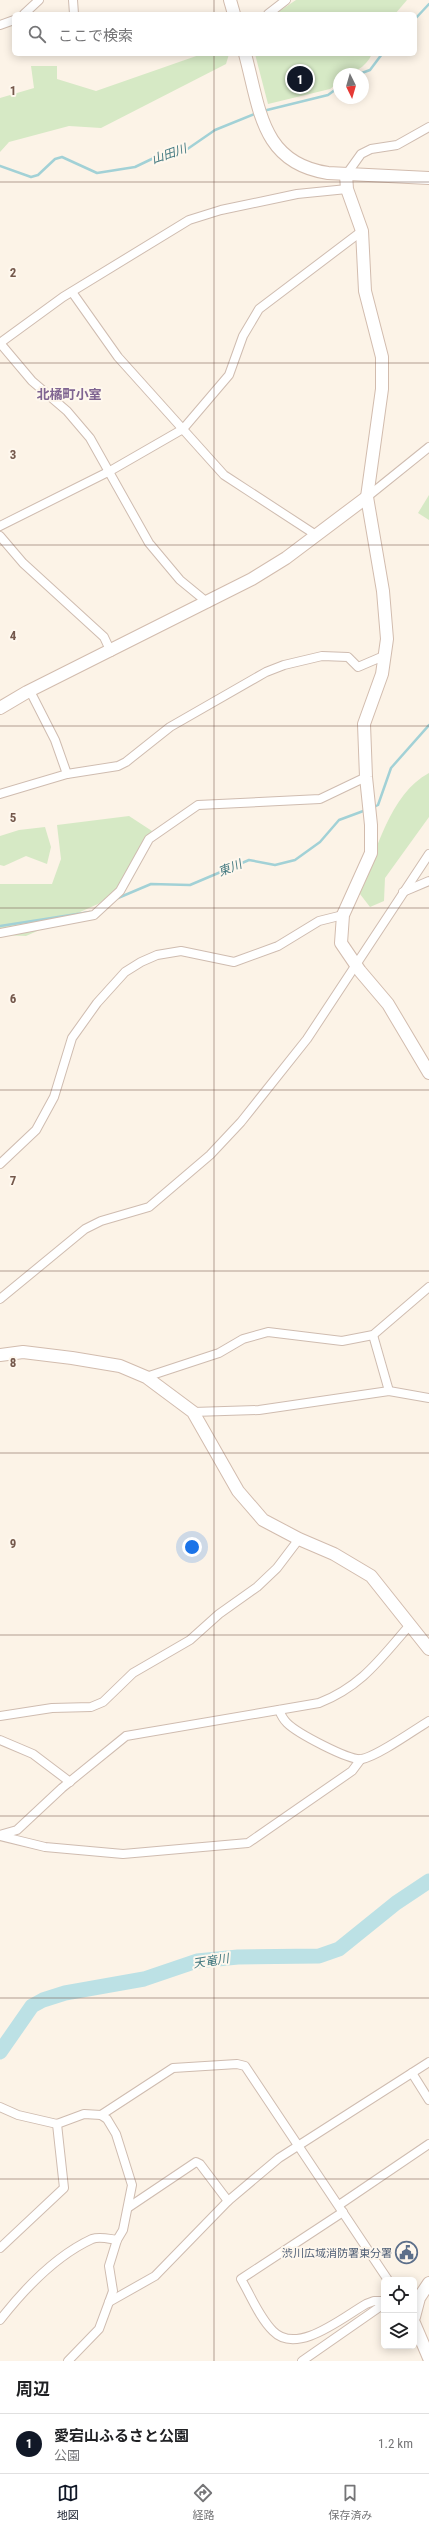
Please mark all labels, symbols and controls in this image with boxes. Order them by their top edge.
search box [12,12,417,56]
icon: search [26,23,48,45]
text: ここで検索 [58,27,133,45]
pin: 1 [287,64,313,94]
north arrow [333,68,369,104]
text: 1 [10,83,16,98]
water label: 山田川 [150,141,190,166]
text: 2 [10,265,17,280]
district label: 北橘町小室 [36,387,102,402]
text: 3 [10,447,16,462]
text: 4 [10,628,17,643]
text: 5 [10,810,17,825]
water label: 東川 [216,856,246,879]
text: 6 [10,991,17,1006]
text: 7 [10,1173,17,1188]
text: 8 [10,1355,16,1370]
text: 9 [10,1536,16,1551]
your location [182,1537,202,1557]
water label: 天竜川 [192,1951,232,1971]
public building icon: 渋川広域消防署東分署 [394,2240,420,2266]
place label: 渋川広域消防署東分署 [282,2247,392,2260]
map controls [381,2277,417,2349]
button: locate [381,2277,417,2313]
button: layers [381,2313,417,2349]
text: 周辺 [16,2379,50,2399]
text: 愛宕山ふるさと公園 [54,2427,189,2445]
text: 1 [26,2436,32,2451]
text: 1.2 km [378,2436,413,2451]
text: 公園 [54,2448,80,2463]
tab: 地図 [57,2482,79,2522]
tab: 経路 [192,2482,214,2522]
tab: 保存済み [328,2482,372,2522]

